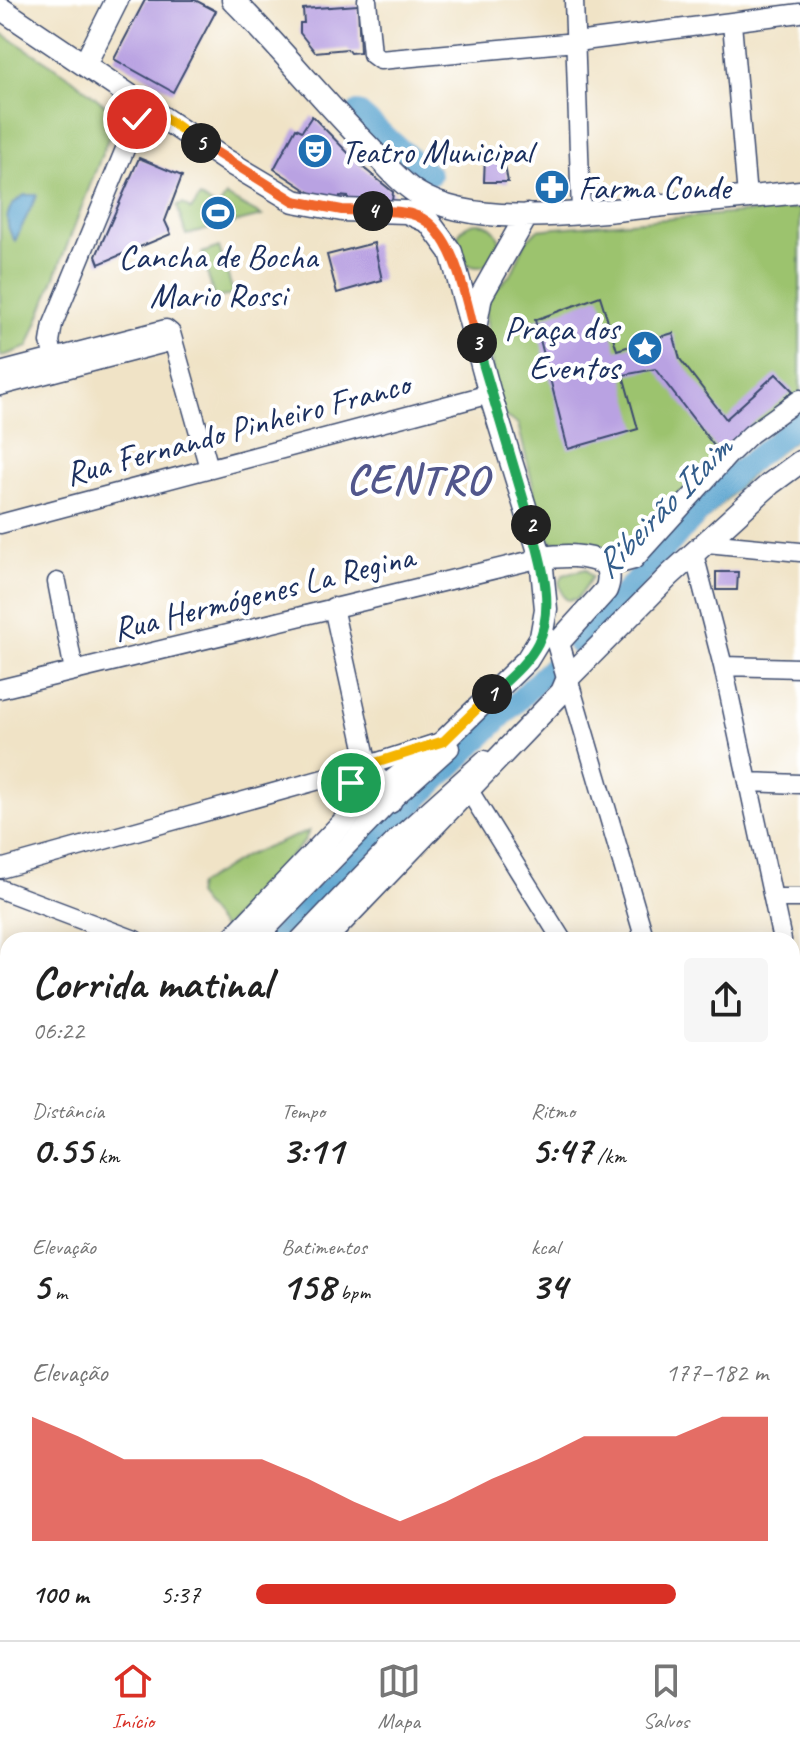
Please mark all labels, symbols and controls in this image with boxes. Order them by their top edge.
pin [103,85,171,153]
icon: check [115,97,159,141]
pin: 5 [181,123,221,163]
text: 5 [196,129,206,157]
place label: Teatro Municipal [341,130,538,173]
theatre icon: Teatro Municipal [296,132,334,170]
place label: Farma Conde [578,166,733,209]
pharmacy icon: Farma Conde [533,168,571,206]
pin: 4 [353,191,393,231]
sports icon: Cancha de Bocha Mario Rossi [199,194,237,232]
text: 4 [368,197,378,225]
place label: Cancha de Bocha Mario Rossi [119,235,320,317]
place label: Praça dos Eventos [504,307,622,389]
pin: 3 [457,323,497,363]
text: 3 [472,329,482,357]
place icon: Praça dos Eventos [626,329,664,367]
street label: Rua Fernando Pinheiro Franco [60,361,418,495]
water label: Ribeirão Itaim [584,423,745,587]
district label: CENTRO [347,453,493,506]
pin: 2 [511,505,551,545]
text: 2 [526,511,536,539]
street label: Rua Hermógenes La Regina [108,534,421,651]
pin: 1 [472,674,512,714]
text: 1 [487,680,497,708]
pin [317,749,385,817]
icon: arrive [329,761,373,805]
text: Corrida matinal [32,956,270,1011]
button: share [684,958,768,1042]
text: 06:22 [32,1014,84,1047]
text: Distância [32,1097,104,1125]
text: Tempo [281,1097,325,1125]
text: Ritmo [531,1097,575,1125]
text: 0.55 [32,1125,93,1175]
text: 3:11 [281,1125,343,1175]
text: 5:47 [531,1125,592,1175]
text: km [93,1142,119,1170]
text: /km [592,1142,626,1170]
text: Elevação [32,1233,96,1261]
text: Batimentos [281,1233,367,1261]
text: kcal [531,1233,560,1261]
text: 5 [32,1261,49,1311]
text: 158 [281,1261,335,1311]
text: 34 [531,1261,567,1311]
text: m [49,1278,67,1306]
text: bpm [335,1278,370,1306]
text: Elevação [32,1356,107,1389]
text: 177–182 m [665,1356,768,1389]
text: 100 m [32,1578,88,1611]
text: 5:37 [160,1578,200,1611]
tab: Início [111,1659,155,1735]
tab: Mapa [377,1659,421,1735]
tab: Salvos [643,1659,689,1735]

